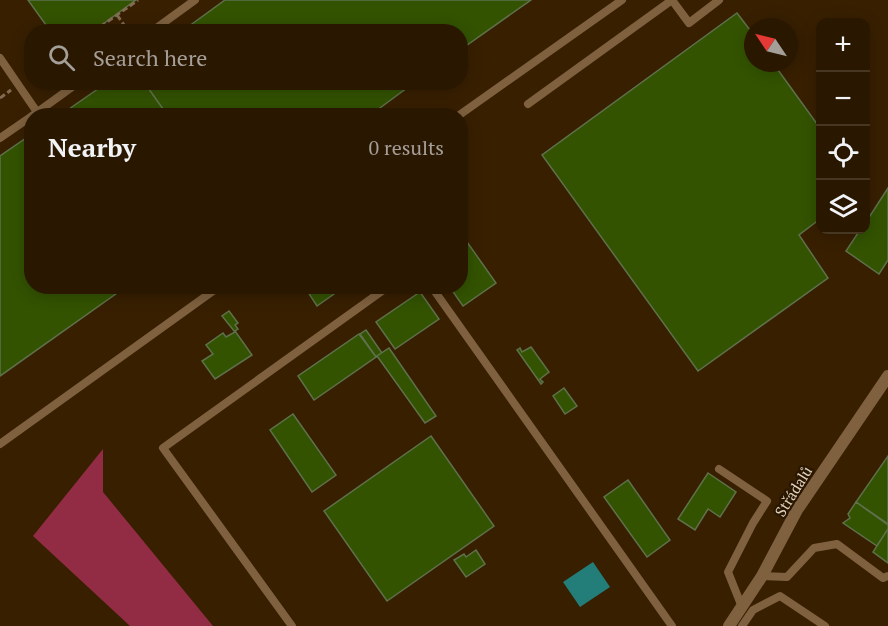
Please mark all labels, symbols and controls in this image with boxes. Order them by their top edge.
north arrow [744,18,798,72]
map controls [816,18,870,234]
button: + [816,18,870,72]
search box [24,24,468,90]
icon: search [45,41,78,74]
text: Search here [93,43,207,72]
button: − [816,72,870,126]
button: locate [816,126,870,180]
text: Nearby [48,130,136,164]
text: 0 results [369,134,444,161]
button: layers [816,180,870,234]
street label: Střádalů [770,462,817,520]

